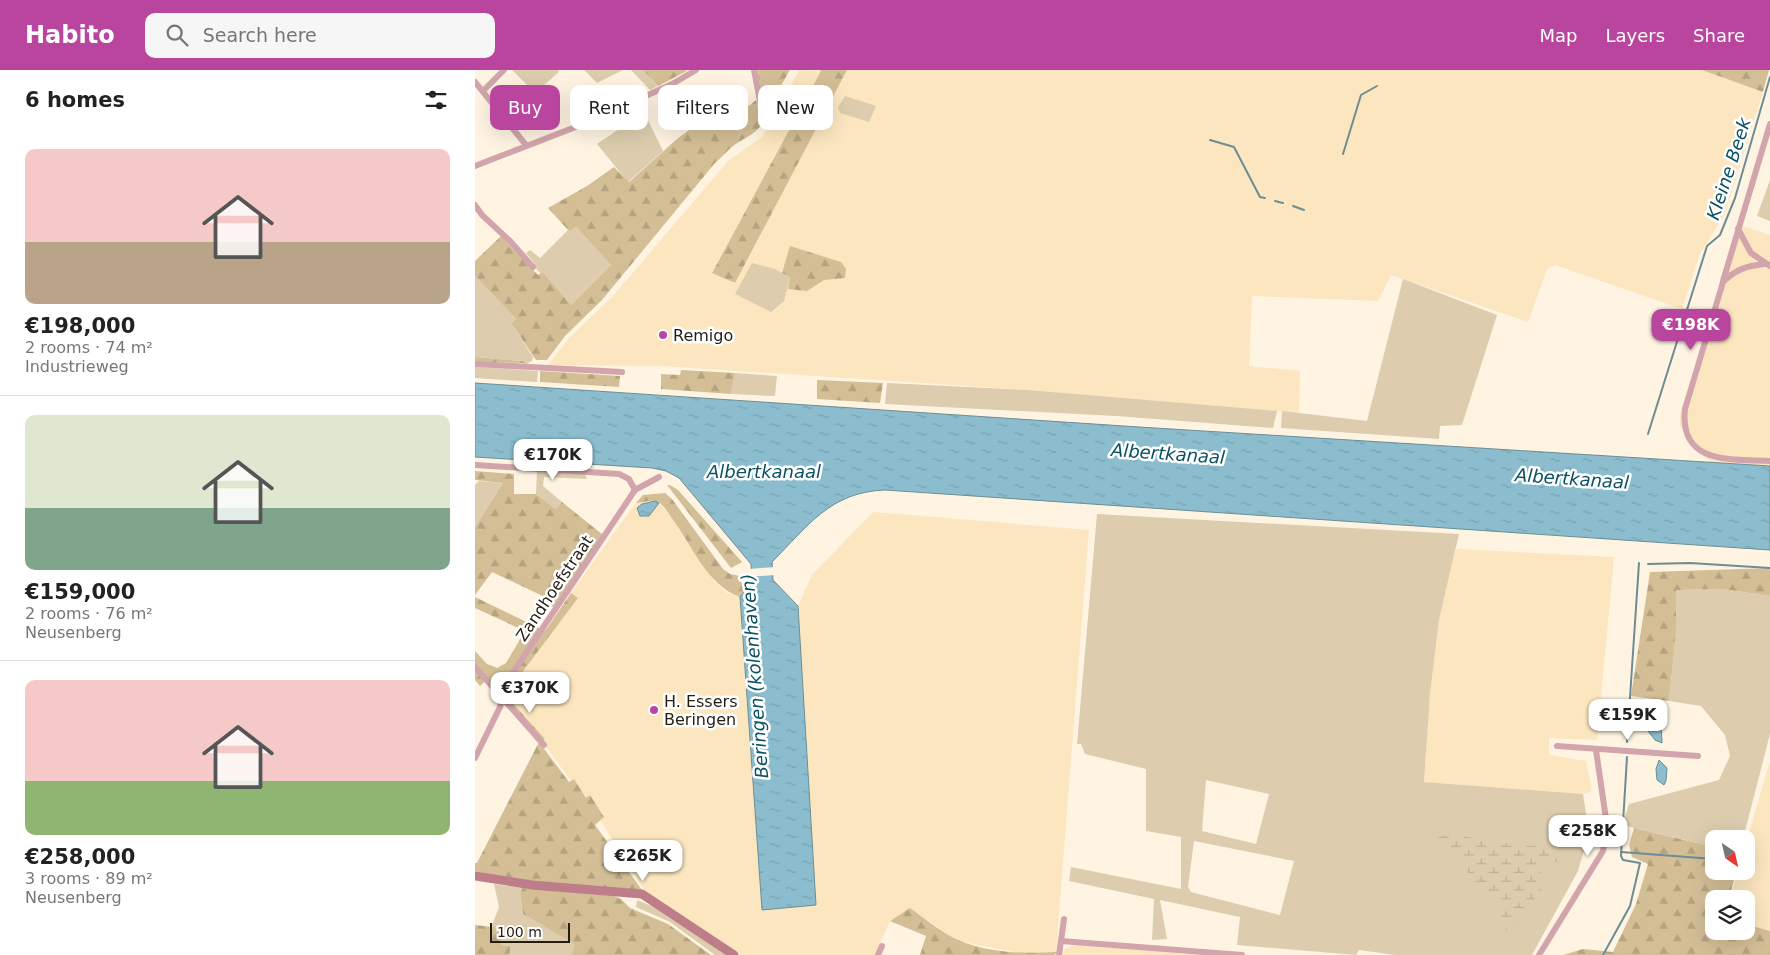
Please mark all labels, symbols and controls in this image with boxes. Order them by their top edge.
search box [145,13,495,58]
text: Habito [25,21,115,49]
icon: search [163,21,191,49]
text: Search here [203,24,317,46]
text: Map [1539,25,1577,46]
text: Layers [1605,25,1665,46]
text: Share [1693,25,1745,46]
chip: Buy [490,85,560,130]
chip: Rent [570,85,648,130]
chip: Filters [658,85,748,130]
chip: New [758,85,833,130]
icon: filters [422,86,450,114]
text: 6 homes [25,88,125,112]
water label: Kleine Beek [1702,114,1755,223]
icon: home [193,182,283,272]
pin: €198K [1656,308,1726,351]
text: €198,000 [25,314,135,338]
text: €198K [1663,315,1719,334]
place label: Remigo [673,326,733,345]
marker: Remigo [657,329,669,341]
text: 2 rooms · 74 m² [25,338,153,357]
text: Industrieweg [25,357,129,376]
pin: €170K [518,438,588,481]
water label: Albertkanaal [1109,439,1226,468]
text: €170K [525,445,581,464]
icon: home [193,447,283,537]
water label: Albertkanaal [706,461,821,482]
water label: Albertkanaal [1513,464,1630,493]
street label: Zandhoefstraat [512,532,597,645]
water label: Beringen (kolenhaven) [737,573,772,779]
text: €159,000 [25,580,135,604]
text: 2 rooms · 76 m² [25,604,153,623]
text: Neusenberg [25,623,122,642]
pin: €370K [495,672,565,714]
text: €370K [502,678,558,697]
place label: H. Essers Beringen [664,692,737,729]
pin: €159K [1593,698,1663,741]
marker: H. Essers Beringen [648,704,660,716]
text: €159K [1600,705,1656,724]
icon: home [193,712,283,802]
pin: €258K [1553,814,1623,857]
text: €258K [1560,821,1616,840]
north arrow [1705,830,1755,880]
map controls [1705,830,1755,940]
pin: €265K [608,840,678,882]
text: €258,000 [25,845,135,869]
text: €265K [615,846,671,865]
text: 3 rooms · 89 m² [25,869,153,888]
text: Neusenberg [25,888,122,907]
button: layers [1705,890,1755,940]
scale bar [490,920,570,943]
text: 100 m [497,924,542,940]

